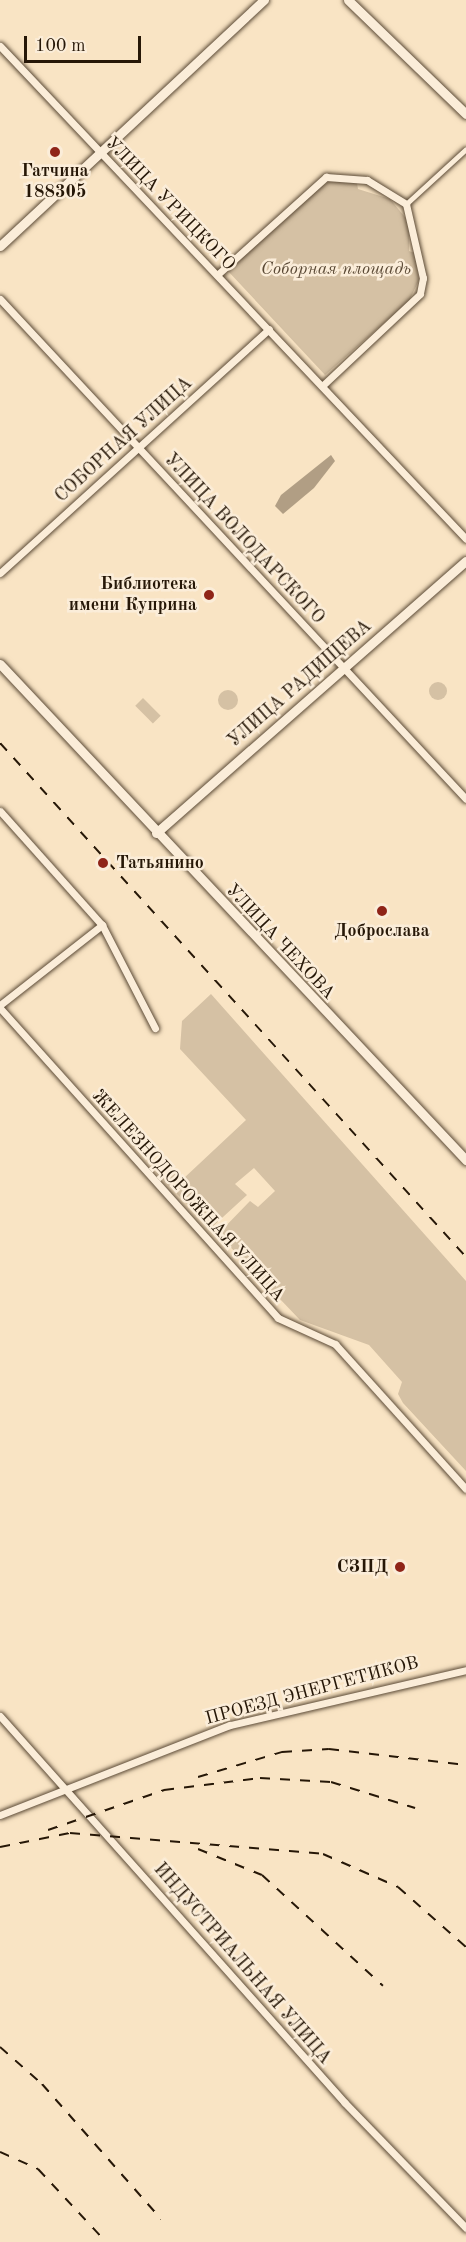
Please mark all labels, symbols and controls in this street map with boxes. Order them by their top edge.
scale bar [27,24,144,62]
text: 100 m [35,37,86,55]
street label: УЛИЦА УРИЦКОГО [100,133,240,275]
marker: Гатчина 188305 [48,145,62,159]
place label: Гатчина 188305 [21,161,89,204]
park label: Соборная площадь [261,258,411,280]
street label: СОБОРНАЯ УЛИЦА [51,373,197,507]
street label: УЛИЦА ВОЛОДАРСКОГО [159,449,329,629]
place label: Библиотека имени Куприна [69,574,197,616]
marker: Библиотека имени Куприна [202,588,216,602]
street label: УЛИЦА РАДИЩЕВА [224,616,376,752]
place label: Татьянино [116,852,204,874]
marker: Татьянино [94,854,112,872]
street label: УЛИЦА ЧЕХОВА [221,880,339,1004]
marker: Доброслава [375,904,389,918]
place label: Доброслава [334,920,430,942]
street label: ЖЕЛЕЗНОДОРОЖНАЯ УЛИЦА [87,1086,289,1306]
place label: СЗПД [337,1556,388,1578]
marker: СЗПД [393,1560,407,1574]
street label: ПРОЕЗД ЭНЕРГЕТИКОВ [203,1652,421,1730]
street label: ИНДУСТРИАЛЬНАЯ УЛИЦА [149,1859,335,2069]

